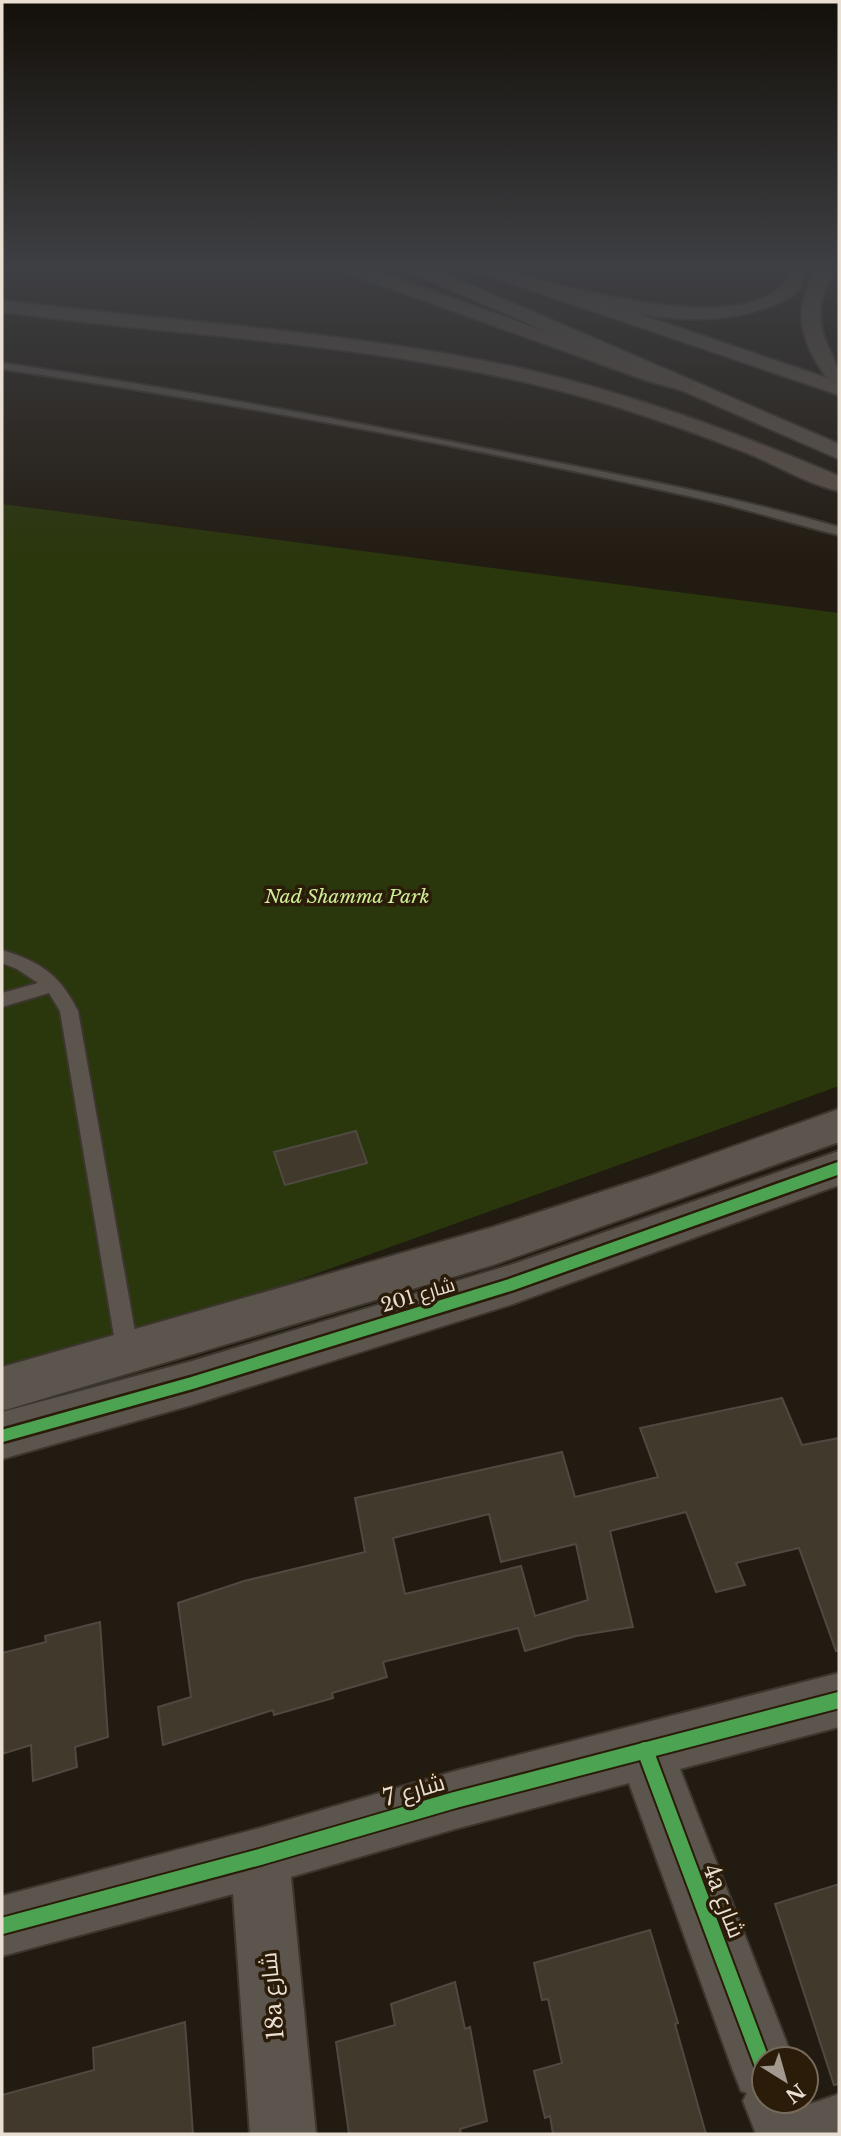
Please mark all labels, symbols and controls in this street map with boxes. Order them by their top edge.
park label: Nad Shamma Park [264,885,429,908]
street label: شارع 201 [378,1273,458,1319]
street label: شارع 7 [380,1768,449,1814]
street label: 4a شارع [695,1860,751,1943]
street label: 18a شارع [254,1951,292,2041]
north arrow [750,2045,820,2115]
text: N [781,2079,809,2108]

